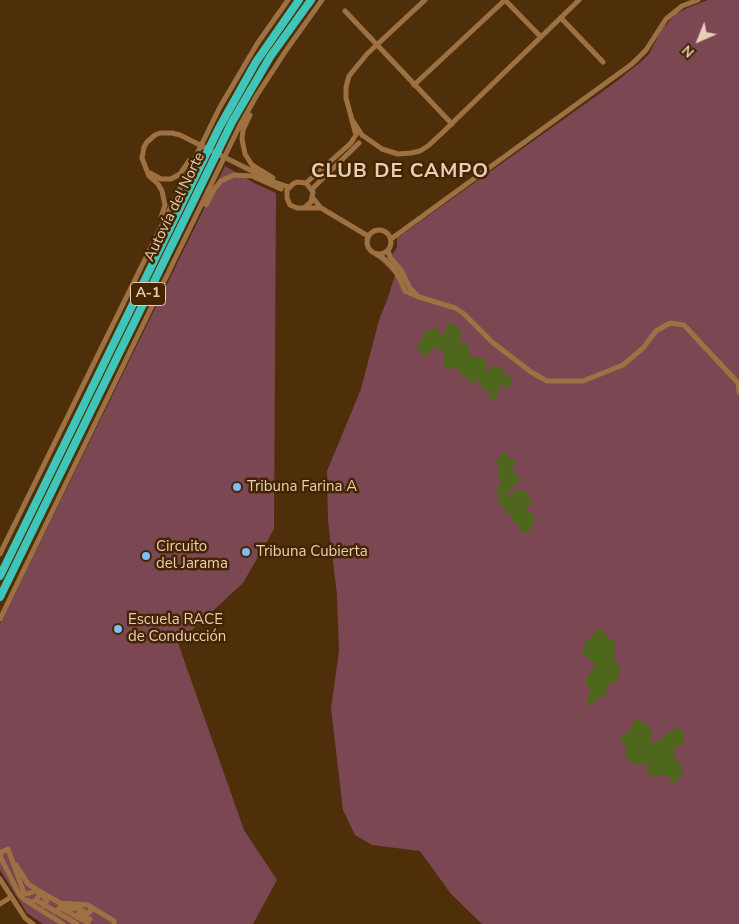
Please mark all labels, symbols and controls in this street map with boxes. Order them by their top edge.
north arrow [674,15,724,65]
text: N [678,41,699,62]
street label: Autovía del Norte [141,150,209,264]
district label: CLUB DE CAMPO [309,160,491,184]
road number: A-1 [130,282,166,306]
place label: Tribuna Farina A [247,478,357,496]
marker: Tribuna Farina A [231,481,243,493]
place label: Circuito del Jarama [156,538,228,573]
place label: Tribuna Cubierta [256,543,368,561]
marker: Tribuna Cubierta [240,546,252,558]
marker: Circuito del Jarama [140,550,152,562]
place label: Escuela RACE de Conducción [128,611,226,646]
marker: Escuela RACE de Conducción [112,623,124,635]

